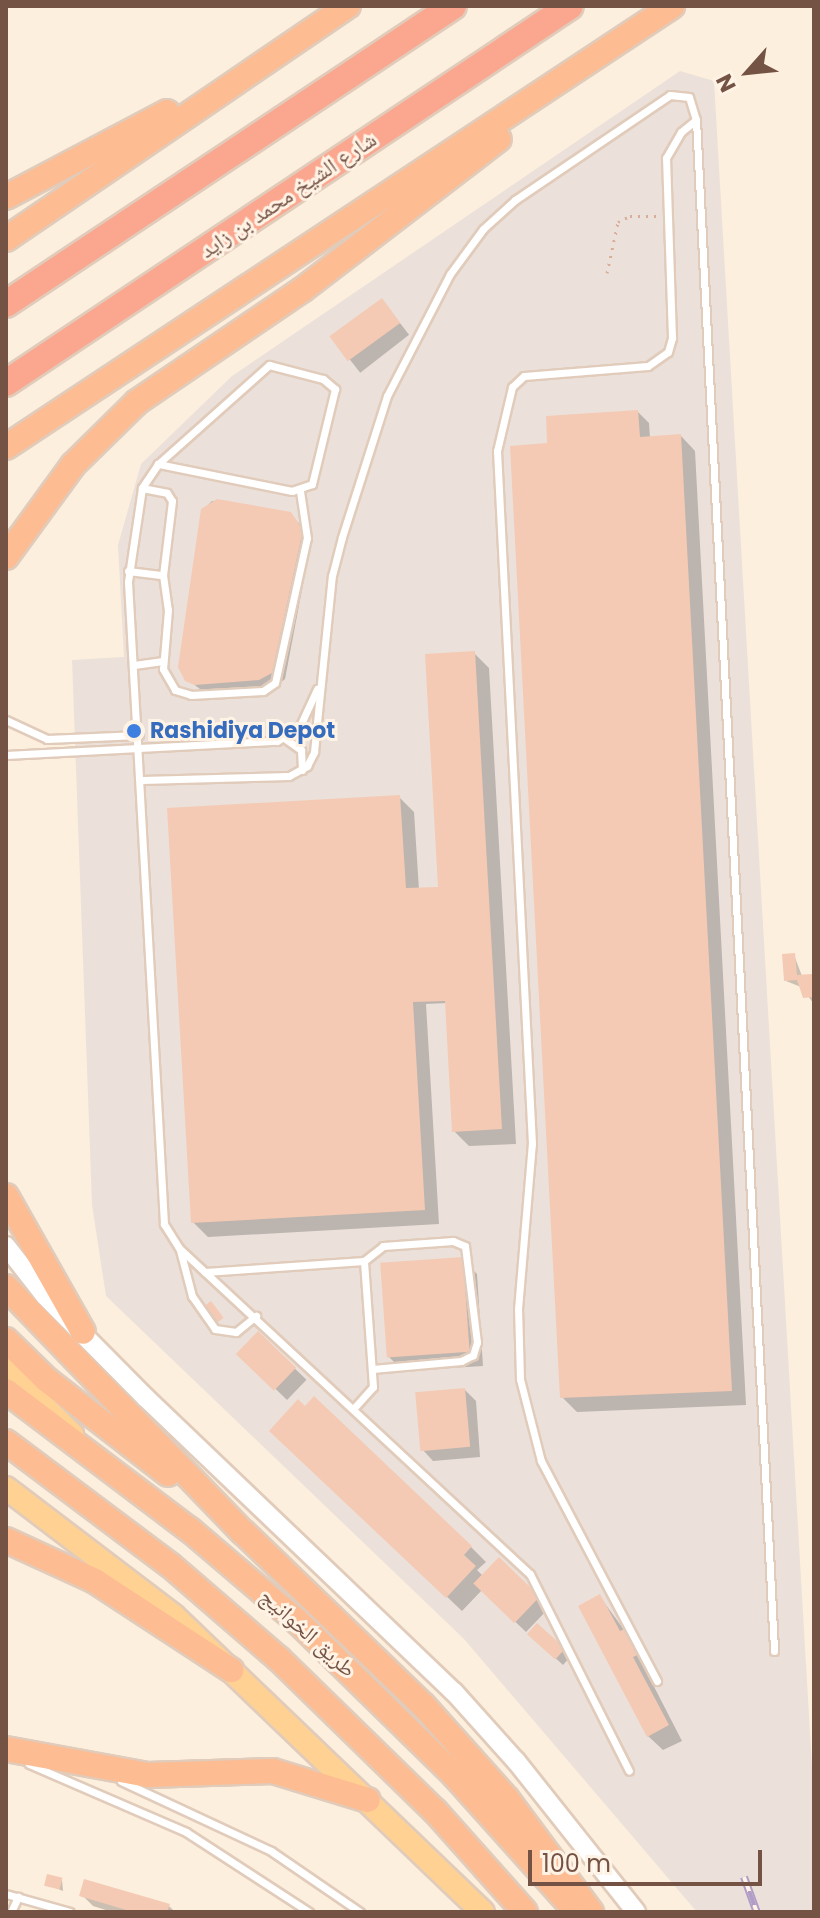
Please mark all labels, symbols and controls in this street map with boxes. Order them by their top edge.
north arrow [708,32,788,112]
text: N [709,69,744,98]
street label: شارع الشيخ محمد بن زايد [195,126,381,264]
place label: Rashidiya Depot [150,718,335,744]
marker: Rashidiya Depot [125,722,143,740]
street label: طريق الخوانيج [255,1583,361,1683]
scale bar [532,1834,766,1884]
text: 100 m [542,1847,611,1880]

